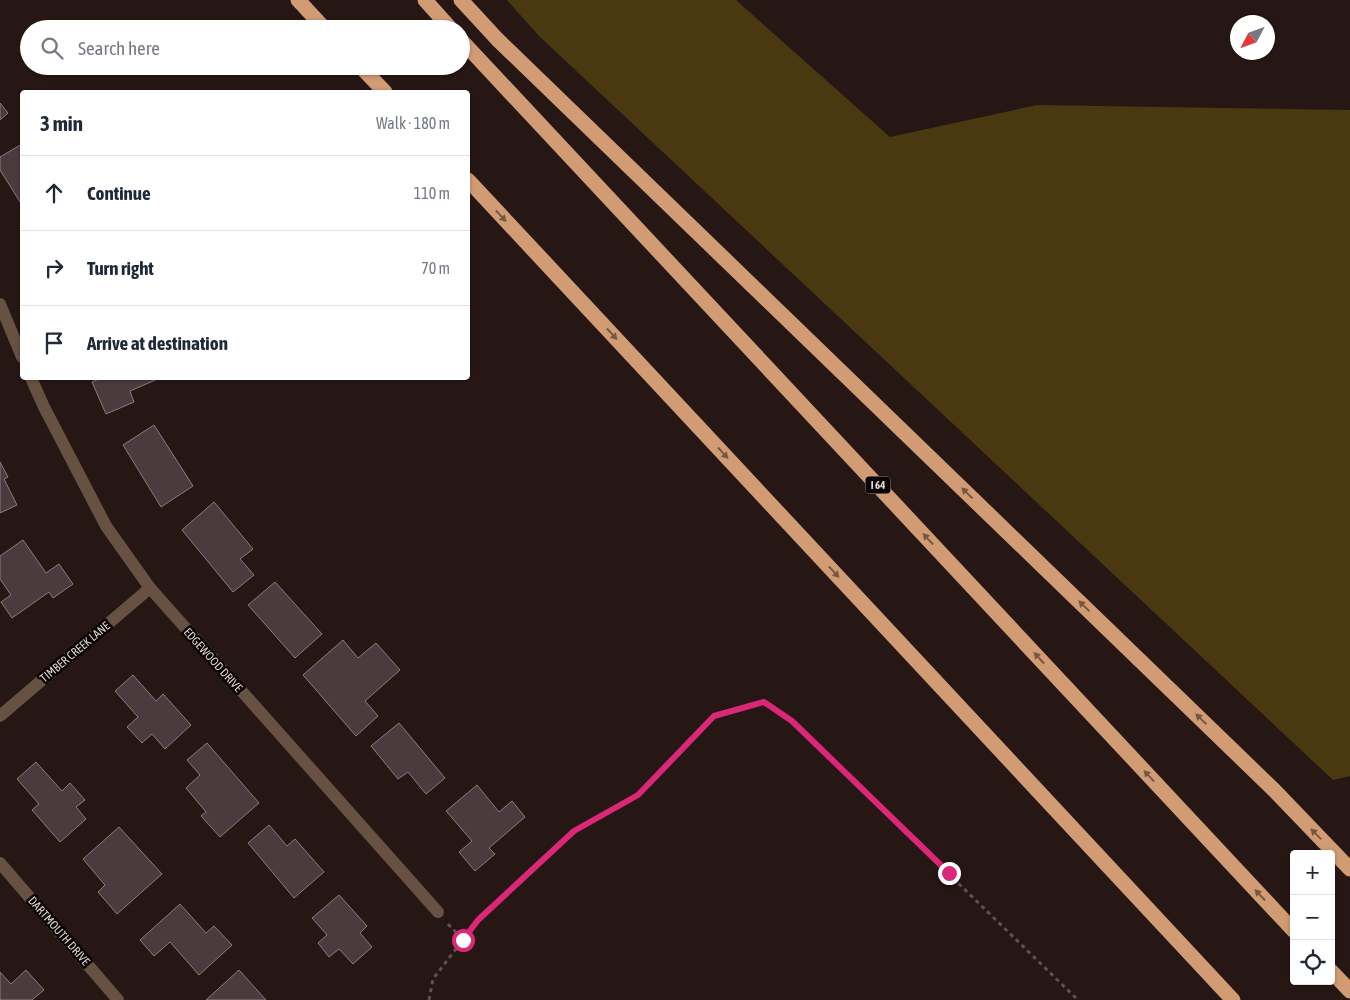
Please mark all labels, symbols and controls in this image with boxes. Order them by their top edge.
north arrow [1230,15,1275,60]
search box [20,20,470,75]
icon: search [38,34,66,62]
text: Search here [78,37,160,59]
text: 3 min [40,111,83,135]
text: Walk · 180 m [376,114,450,132]
icon: ahead [40,179,68,207]
text: Continue [87,182,151,204]
text: 110 m [414,184,450,202]
one-way arrow [495,210,507,222]
icon: right [40,254,68,282]
text: Turn right [87,257,154,279]
text: 70 m [421,259,450,277]
one-way arrow [606,328,618,340]
icon: arrive [40,329,68,357]
text: Arrive at destination [87,332,228,354]
one-way arrow [717,447,729,459]
road number: I 64 [866,476,890,494]
one-way arrow [961,487,973,499]
one-way arrow [922,533,934,545]
one-way arrow [828,565,840,577]
one-way arrow [1078,600,1090,612]
street label: TIMBER CREEK LANE [37,619,113,685]
street label: EDGEWOOD DRIVE [181,625,245,695]
one-way arrow [1033,652,1045,664]
one-way arrow [1195,713,1207,725]
one-way arrow [1144,770,1155,783]
one-way arrow [1310,828,1322,840]
map controls [1290,850,1335,985]
button: + [1290,850,1335,895]
route end [938,862,961,885]
one-way arrow [1254,889,1266,901]
street label: DARTMOUTH DRIVE [25,894,93,968]
button: − [1290,895,1335,940]
route start [452,929,475,952]
button: locate [1290,940,1335,985]

